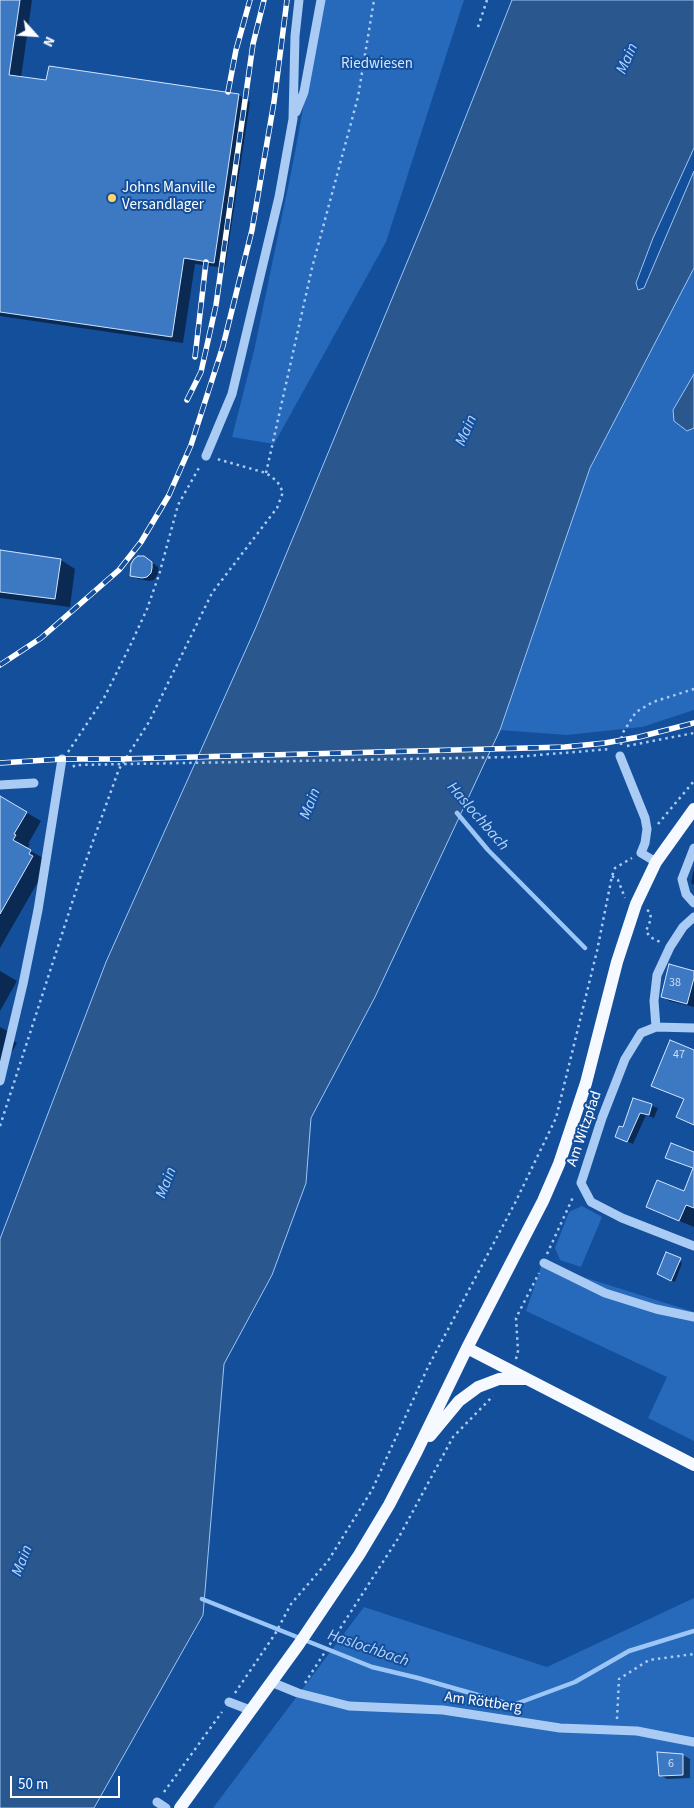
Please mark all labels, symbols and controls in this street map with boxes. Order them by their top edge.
north arrow [10,10,60,60]
text: N [37,33,60,50]
water label: Main [613,40,643,78]
park label: Riedwiesen [341,56,413,74]
place label: Johns Manville Versandlager [122,180,215,215]
marker: Johns Manville Versandlager [106,192,118,204]
water label: Main [452,412,482,450]
water label: Haslochbach [442,779,512,855]
water label: Main [296,786,326,822]
house number: 38 [669,976,681,990]
house number: 47 [673,1048,685,1062]
street label: Am Witzpfad [564,1089,606,1169]
water label: Main [152,1165,182,1201]
water label: Main [8,1543,38,1579]
water label: Haslochbach [325,1626,411,1672]
street label: Am Röttberg [443,1689,523,1717]
house number: 6 [668,1757,674,1771]
scale bar [12,1766,122,1798]
text: 50 m [18,1774,48,1795]

